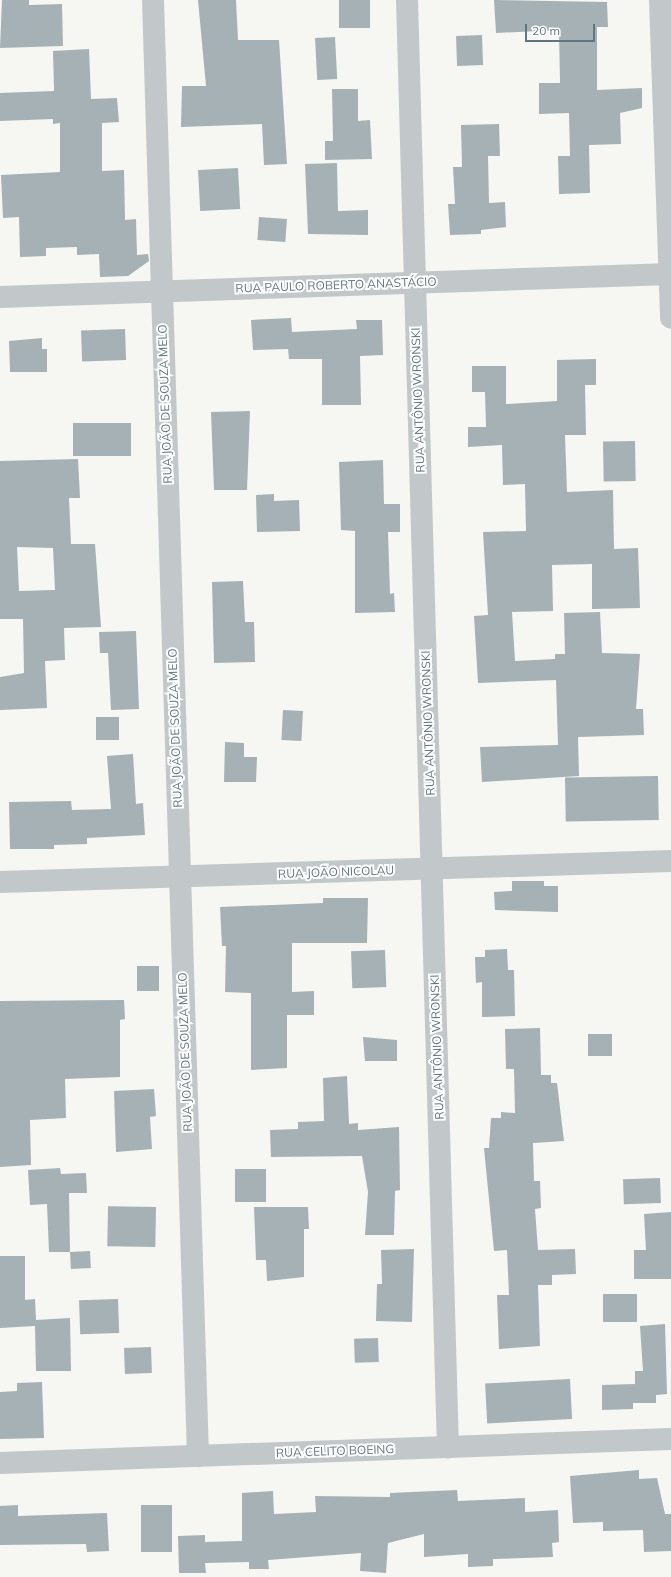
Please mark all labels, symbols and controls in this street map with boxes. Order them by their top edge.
scale bar [527,16,597,42]
text: 20 m [532,23,560,38]
street label: RUA PAULO ROBERTO ANASTÁCIO [235,274,437,296]
street label: RUA JOÃO DE SOUZA MELO [155,324,175,484]
street label: RUA ANTÔNIO WRONSKI [408,327,428,473]
street label: RUA JOÃO DE SOUZA MELO [165,648,185,808]
street label: RUA ANTÔNIO WRONSKI [418,650,438,796]
street label: RUA JOÃO NICOLAU [278,863,394,881]
street label: RUA JOÃO DE SOUZA MELO [175,972,195,1132]
street label: RUA ANTÔNIO WRONSKI [427,974,447,1120]
street label: RUA CELITO BOEING [276,1442,394,1460]

